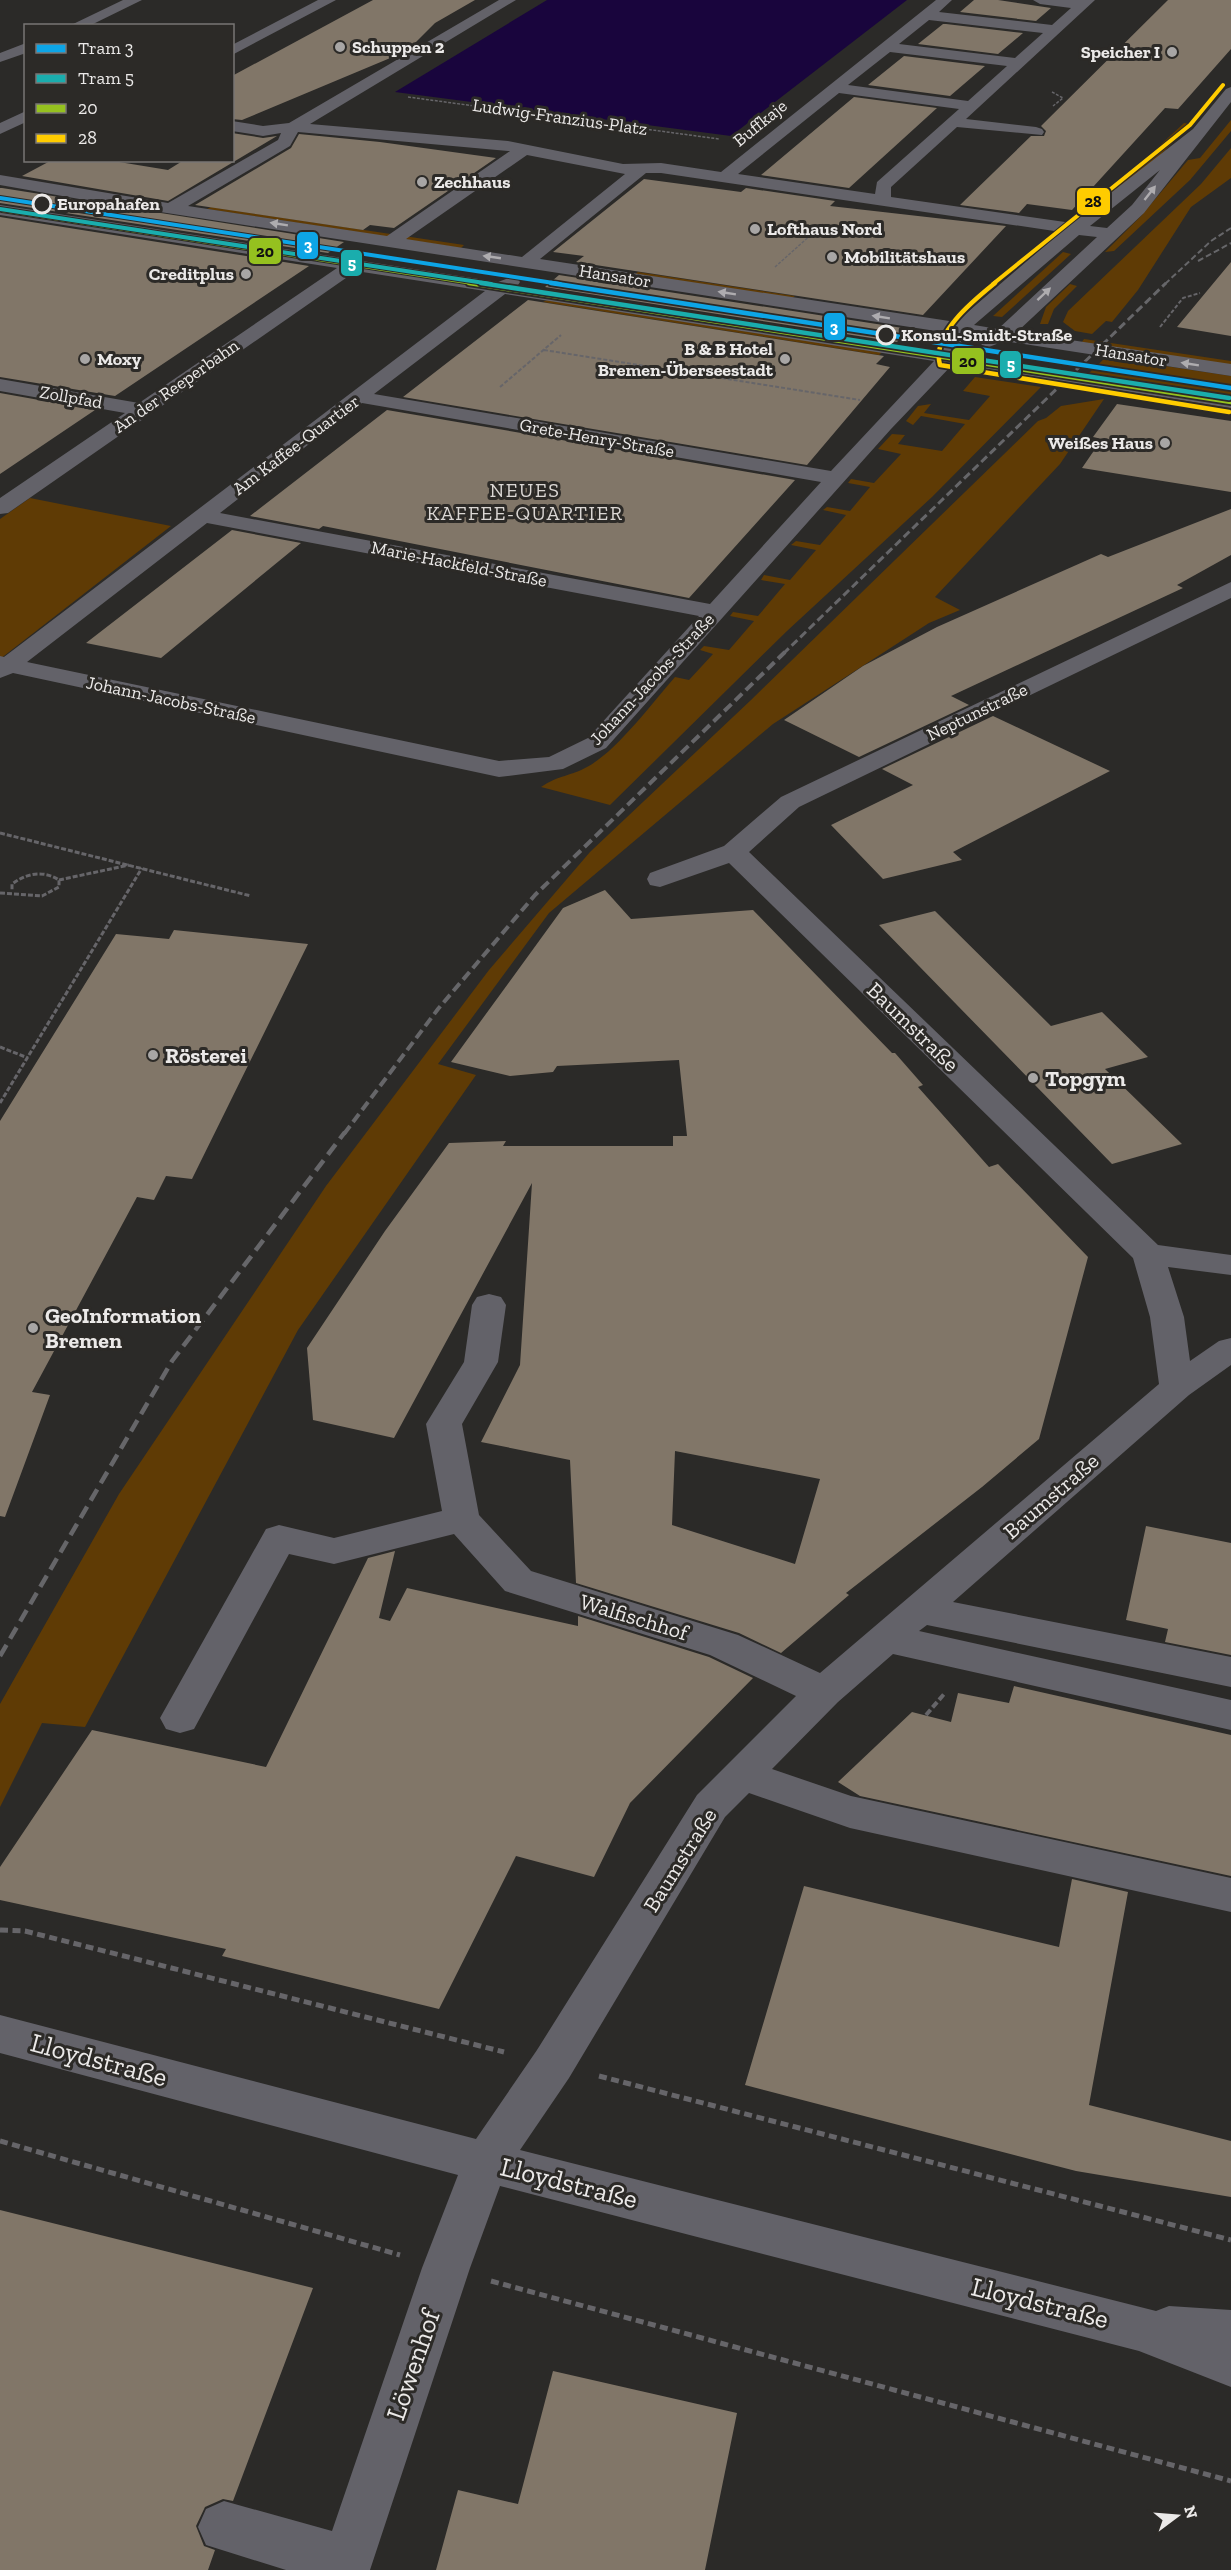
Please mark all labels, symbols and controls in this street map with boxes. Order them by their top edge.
legend [24,24,234,162]
place label: Schuppen 2 [352,36,445,58]
text: Tram 3 [78,37,134,59]
marker: Schuppen 2 [333,40,347,54]
place label: Speicher I [1081,41,1160,63]
marker: Speicher I [1165,45,1179,59]
text: Tram 5 [78,67,134,89]
street label: Ludwig-Franzius-Platz [471,94,649,140]
street label: Buffkaje [729,95,791,151]
text: 20 [78,97,98,119]
text: 28 [78,127,97,149]
place label: Zechhaus [434,171,511,193]
marker: Zechhaus [415,175,429,189]
one-way arrow [1144,186,1156,201]
line badge: 28 [1076,187,1111,216]
text: 28 [1084,192,1102,211]
place label: Europahafen [57,193,160,215]
marker: Europahafen [32,194,52,214]
place label: Lofthaus Nord [767,218,883,240]
one-way arrow [269,220,288,229]
marker: Lofthaus Nord [748,222,762,236]
line badge: 3 [296,231,319,260]
text: 3 [304,236,313,255]
line badge: 20 [248,237,282,265]
text: 20 [256,242,274,261]
place label: Mobilitätshaus [844,246,965,268]
line badge: 5 [340,249,363,277]
marker: Mobilitätshaus [825,250,839,264]
one-way arrow [483,253,502,262]
text: 5 [348,254,356,273]
street label: Hansator [577,259,653,293]
place label: Creditplus [149,263,234,285]
marker: Creditplus [239,267,253,281]
one-way arrow [1037,288,1051,302]
one-way arrow [717,289,736,298]
line badge: 3 [823,312,846,341]
one-way arrow [872,313,891,322]
text: 3 [830,318,839,337]
place label: Konsul-Smidt-Straße [901,324,1073,346]
marker: Konsul-Smidt-Straße [876,325,896,345]
street label: An der Reeperbahn [109,334,244,438]
place label: B & B Hotel Bremen-Überseestadt [598,338,774,381]
street label: Hansator [1093,338,1169,372]
line badge: 20 [951,347,985,375]
place label: Moxy [97,348,142,370]
line badge: 5 [999,350,1022,379]
marker: Moxy [78,352,92,366]
marker: B & B Hotel Bremen-Überseestadt [778,352,792,366]
text: 20 [959,352,977,371]
text: 5 [1007,355,1015,374]
one-way arrow [1181,359,1200,368]
street label: Zollpfad [38,381,104,413]
street label: Am Kaffee-Quartier [228,390,364,500]
street label: Grete-Henry-Straße [518,414,676,462]
place label: Weißes Haus [1048,432,1153,454]
marker: Weißes Haus [1158,436,1172,450]
district label: NEUES KAFFEE-QUARTIER [426,478,624,525]
street label: Marie-Hackfeld-Straße [369,536,549,592]
street label: Johann-Jacobs-Straße [585,608,719,750]
street label: Johann-Jacobs-Straße [84,671,258,729]
street label: Neptunstraße [923,678,1031,746]
street label: Baumstraße [861,976,965,1078]
place label: Rösterei [165,1042,247,1069]
marker: Rösterei [146,1048,160,1062]
place label: Topgym [1045,1065,1127,1092]
marker: Topgym [1026,1071,1040,1085]
place label: GeoInformation Bremen [45,1302,201,1354]
marker: GeoInformation Bremen [26,1321,40,1335]
street label: Baumstraße [998,1447,1104,1545]
street label: Walfischhof [577,1588,693,1647]
street label: Baumstraße [637,1803,723,1917]
street label: Lloydstraße [27,2026,171,2094]
street label: Lloydstraße [497,2151,641,2215]
street label: Lloydstraße [968,2271,1112,2335]
street label: Löwenhof [379,2303,448,2424]
north arrow [1147,2486,1207,2546]
text: N [1180,2504,1202,2520]

